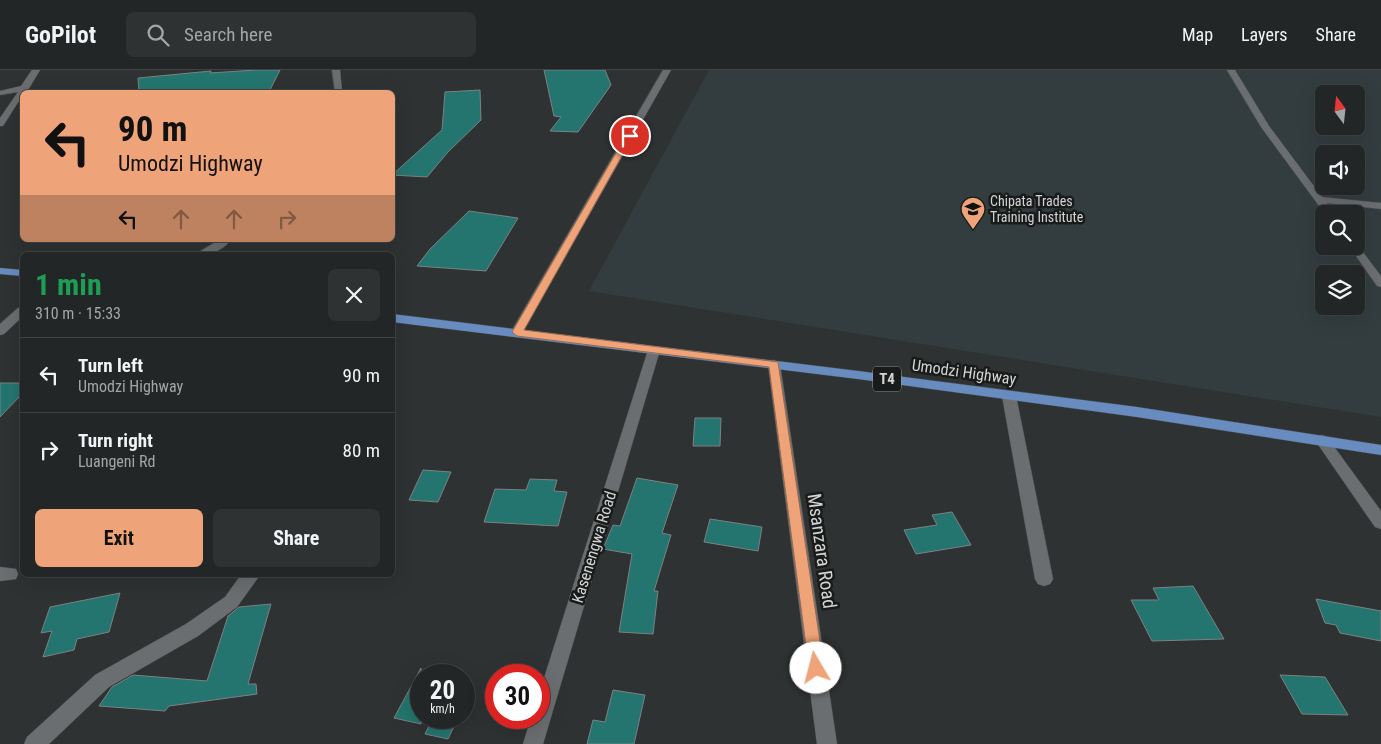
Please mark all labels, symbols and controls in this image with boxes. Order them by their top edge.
search box [126,12,476,57]
text: GoPilot [25,21,96,49]
icon: search [144,21,172,49]
text: Search here [184,23,272,46]
text: Map [1182,24,1213,45]
text: Layers [1241,24,1288,45]
text: Share [1316,24,1356,45]
north arrow [1315,85,1365,135]
map controls [1315,85,1365,315]
text: 90 m [118,109,187,150]
icon: left [35,110,100,175]
pin [609,115,651,157]
icon: arrive [616,122,644,150]
button: sound [1315,145,1365,195]
text: Umodzi Highway [118,151,263,176]
place label: Chipata Trades Training Institute [990,193,1084,225]
school or university icon: Chipata Trades Training Institute [960,196,986,230]
icon: left [114,205,142,233]
icon: ahead [167,205,195,233]
icon: ahead [220,205,248,233]
icon: right [273,205,301,233]
button: search [1315,205,1365,255]
button: layers [1315,265,1365,315]
text: 1 min [35,267,102,302]
button: close [328,269,380,321]
text: 310 m · 15:33 [35,304,121,323]
text: Turn left [78,354,143,377]
street label: Umodzi Highway [911,355,1018,389]
icon: left [35,361,63,389]
text: 90 m [343,364,380,387]
road number: T4 [873,366,901,392]
text: Umodzi Highway [78,377,183,396]
text: Turn right [78,429,153,452]
icon: right [35,436,63,464]
text: 80 m [343,439,380,462]
text: Luangeni Rd [78,452,155,471]
street label: Kasenengwa Road [568,489,620,605]
street label: Msanzara Road [803,492,841,610]
button: Exit [35,509,203,567]
button: Share [213,509,380,567]
position arrow [789,641,841,693]
speed limit sign: 30 [485,664,550,729]
text: 20 [430,676,455,705]
text: km/h [430,702,455,716]

